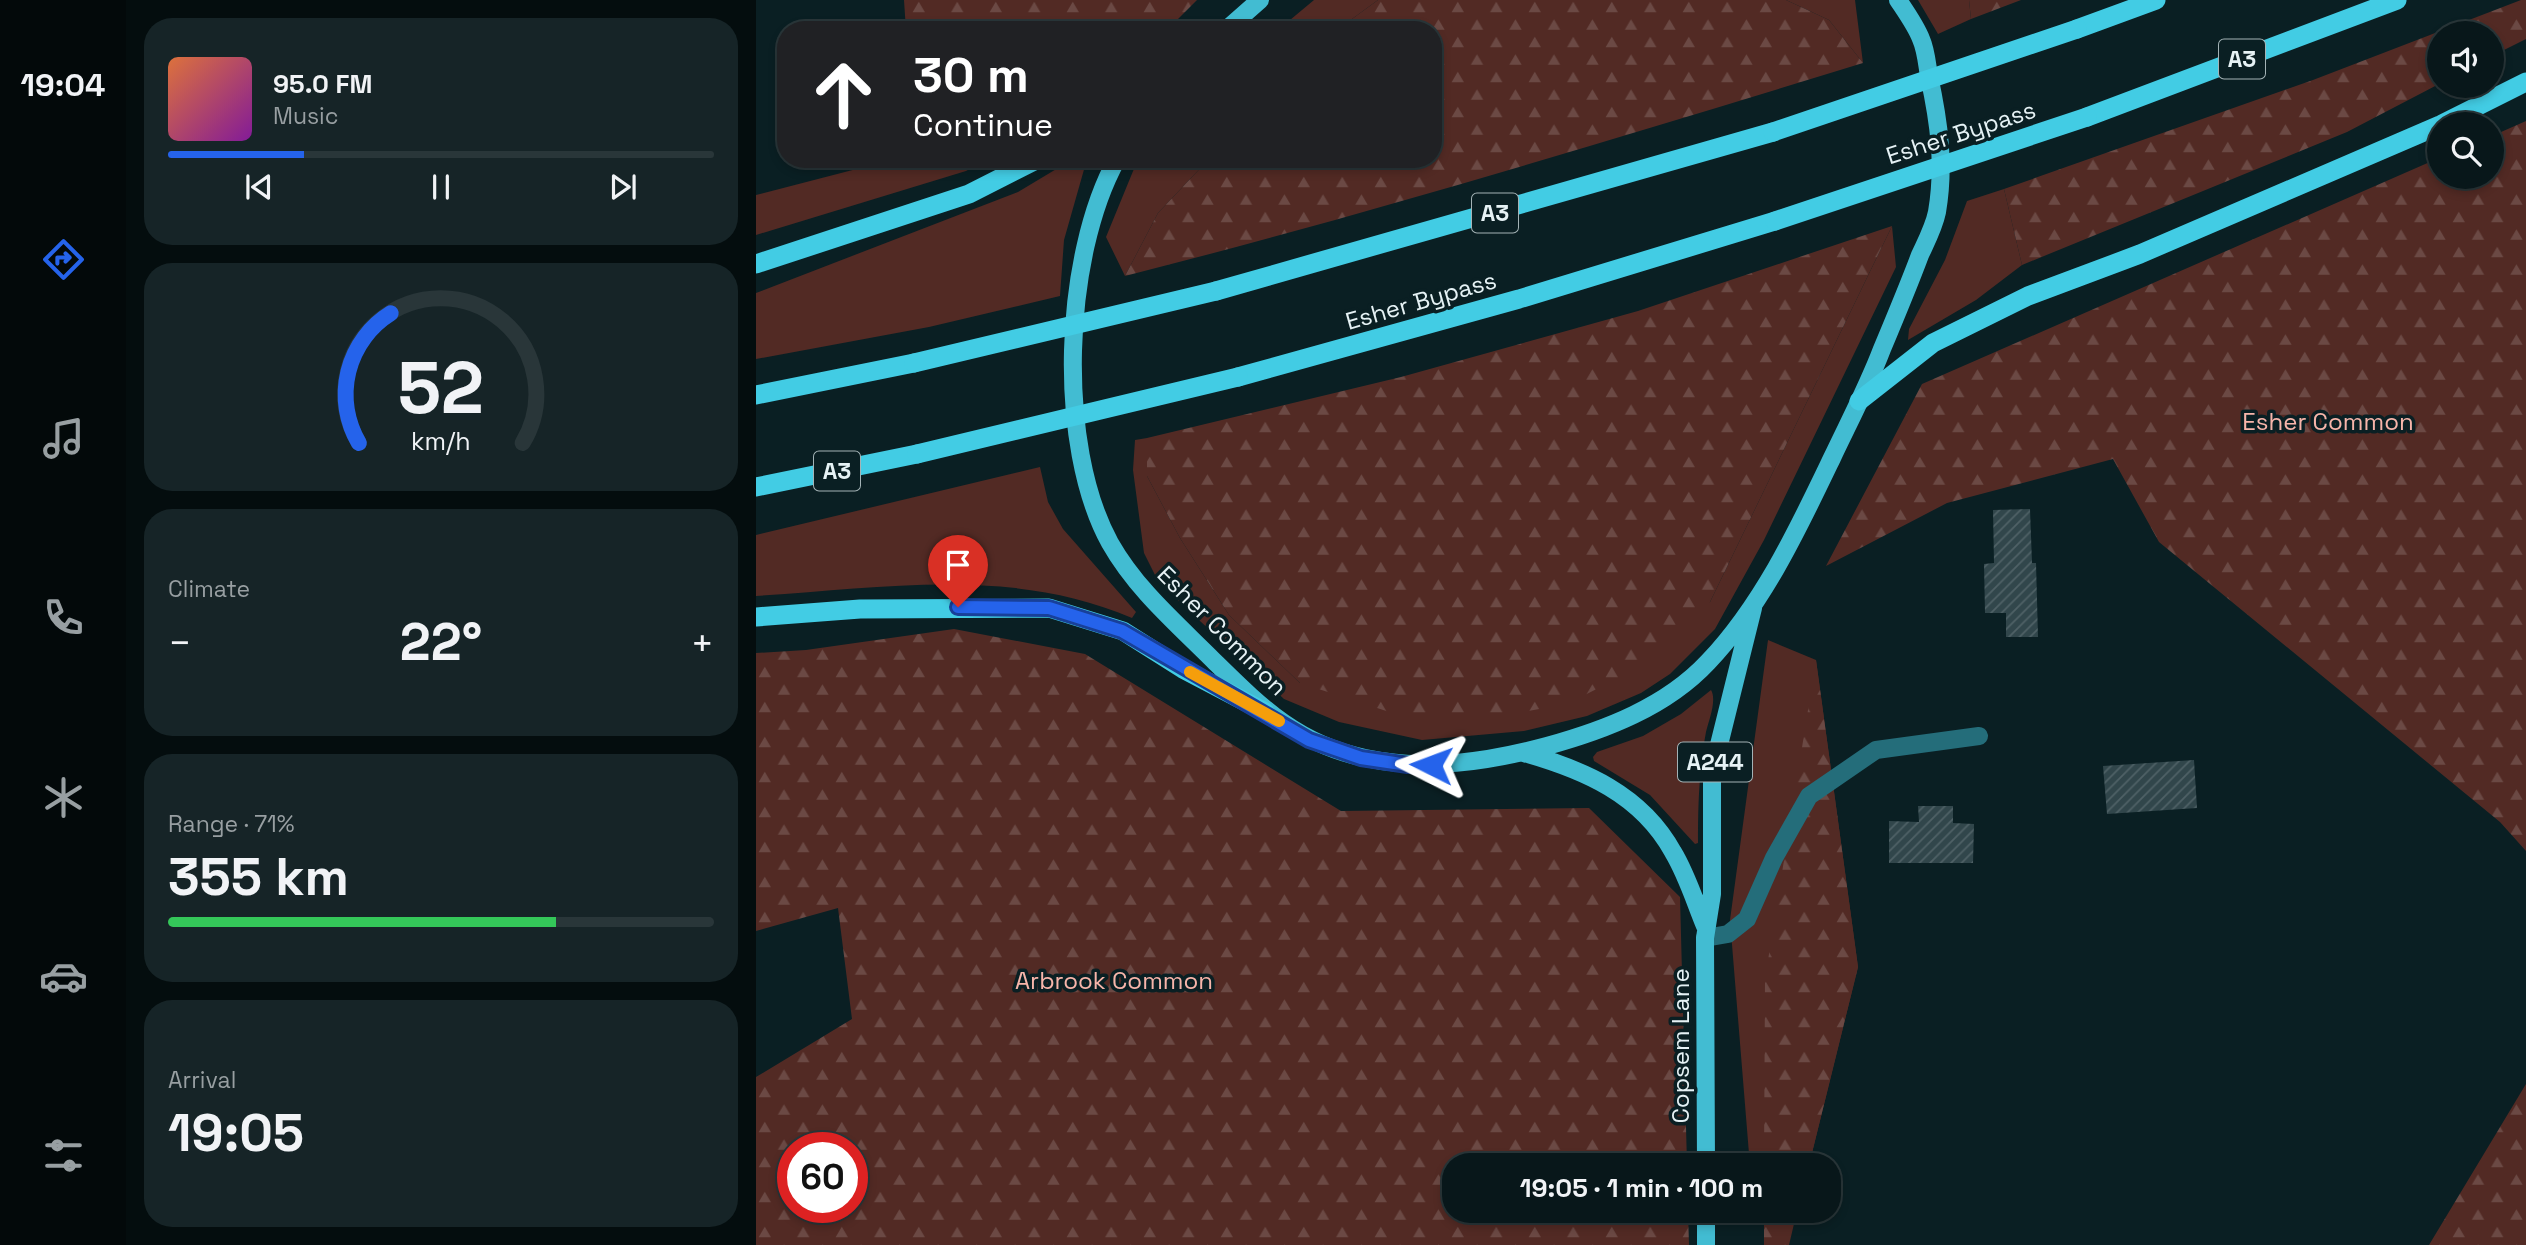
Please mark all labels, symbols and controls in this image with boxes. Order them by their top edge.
map controls [2427,21,2504,189]
button: sound [2427,21,2504,98]
road number: A3 [2219,40,2265,78]
text: 30 m [913,44,1029,106]
icon: ahead [798,49,889,140]
text: 19:04 [21,65,105,105]
text: 95.0 FM [273,67,372,101]
street label: Esher Bypass [1882,94,2039,171]
text: Music [273,101,338,131]
text: Continue [913,105,1053,145]
button: search [2427,112,2504,189]
icon: previous [240,168,278,206]
icon: pause [422,168,460,206]
icon: next [604,168,642,206]
road number: A3 [1472,194,1518,232]
icon: directions [39,235,88,284]
street label: Esher Bypass [1342,264,1500,337]
text: 52 [398,342,484,435]
park label: Esher Common [2242,406,2414,437]
icon: music [39,414,88,463]
text: km/h [411,425,471,457]
road number: A3 [814,452,860,491]
pin [928,535,988,607]
icon: arrive [939,546,977,584]
street label: Esher Common [1151,559,1294,702]
text: Climate [168,574,250,604]
icon: phone [39,593,88,642]
text: 22° [400,609,482,675]
text: − [168,619,192,667]
text: + [690,619,714,667]
position arrow [1394,728,1468,802]
road number: A244 [1678,742,1752,782]
icon: climate [39,773,88,822]
text: Range · 71% [168,809,294,839]
text: 355 km [168,844,349,910]
icon: car [39,952,88,1001]
park label: Arbrook Common [1015,965,1213,996]
street label: Copsem Lane [1665,968,1696,1124]
text: Arrival [168,1065,236,1095]
text: 19:05 [168,1100,304,1166]
icon: filters [39,1131,88,1180]
speed limit sign: 60 [777,1132,868,1223]
text: 19:05 · 1 min · 100 m [1520,1171,1763,1205]

